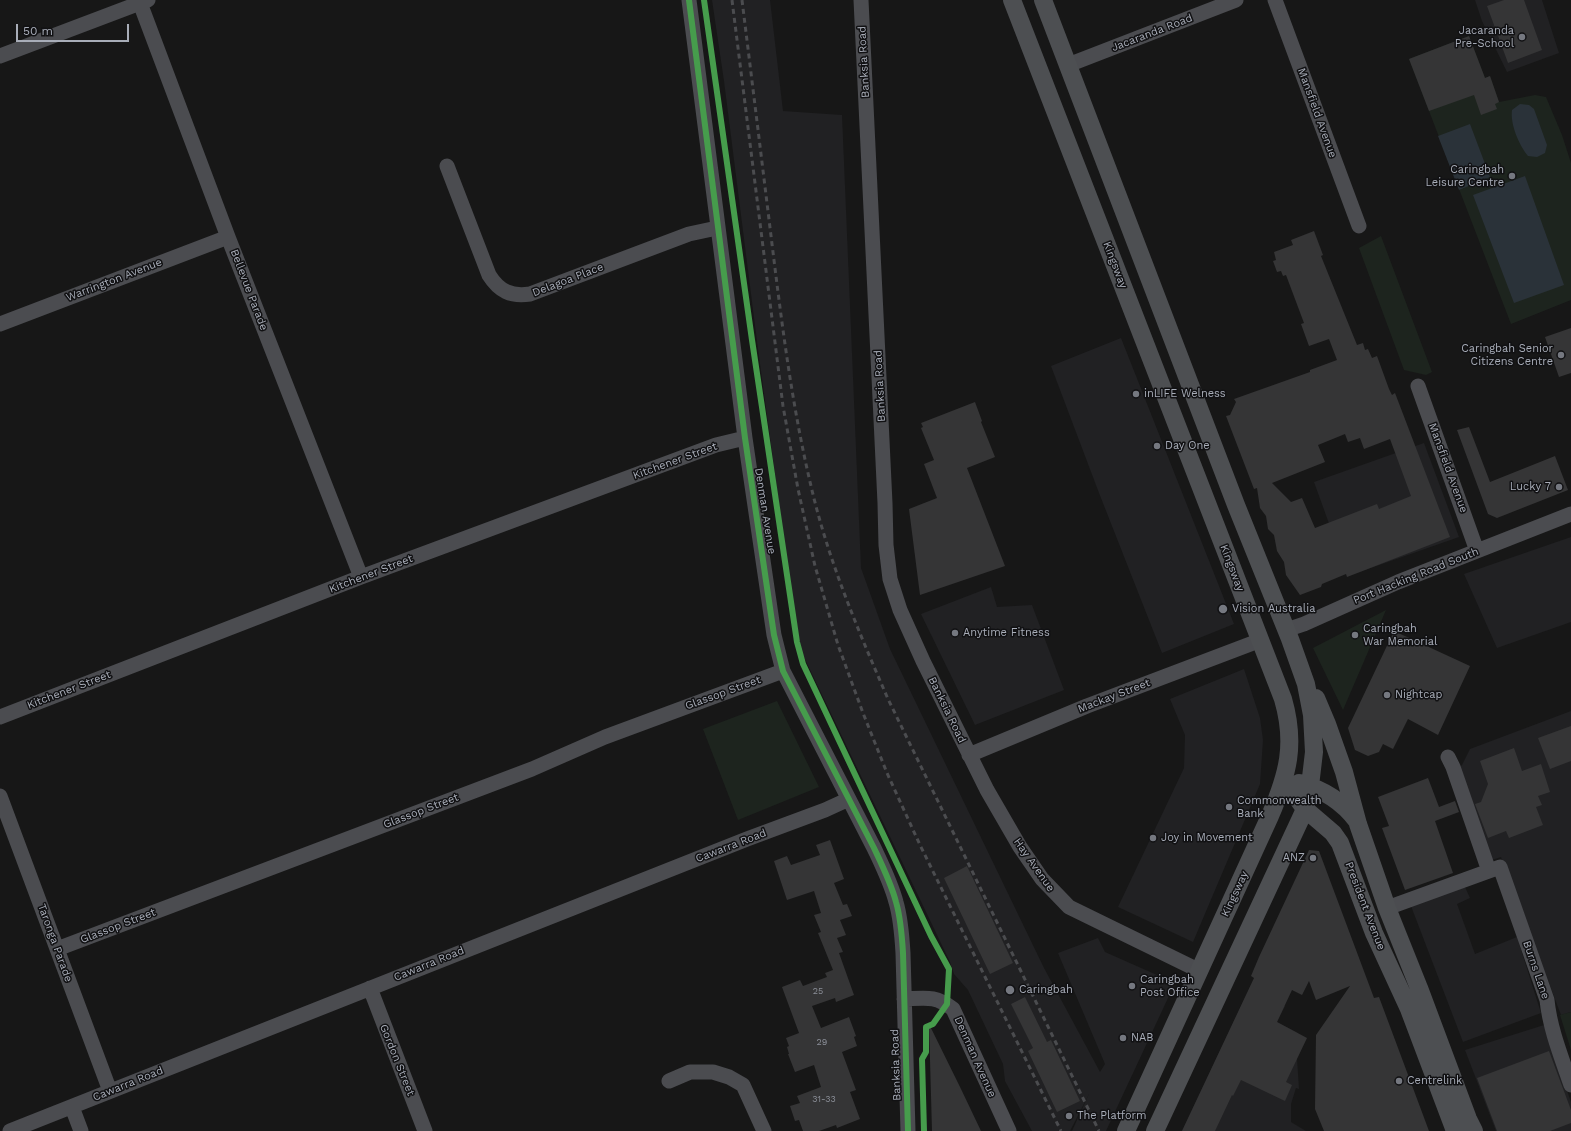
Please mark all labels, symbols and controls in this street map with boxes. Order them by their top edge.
street label: Jacaranda Road [1110,11,1194,55]
scale bar [18,16,131,42]
text: 50 m [23,24,53,38]
place label: Jacaranda Pre-School [1455,24,1514,50]
street label: Banksia Road [856,26,872,98]
marker: Jacaranda Pre-School [1517,32,1527,42]
street label: Mansfield Avenue [1295,66,1339,160]
place label: Caringbah Leisure Centre [1425,163,1504,189]
marker: Caringbah Leisure Centre [1507,171,1517,181]
street label: Kingsway [1100,240,1130,290]
street label: Bellevue Parade [227,248,271,332]
street label: Warrington Avenue [64,256,164,304]
street label: Delagoa Place [531,260,605,300]
place label: Caringbah Senior Citizens Centre [1461,342,1553,368]
street label: Banksia Road [872,350,888,422]
marker: Caringbah Senior Citizens Centre [1556,350,1566,360]
place label: inLIFE Welness [1144,387,1226,401]
marker: inLIFE Welness [1131,389,1141,399]
street label: Mansfield Avenue [1426,421,1470,515]
place label: Day One [1165,439,1210,453]
street label: Kitchener Street [631,440,719,482]
marker: Day One [1152,441,1162,451]
street label: Denman Avenue [752,467,778,555]
place label: Lucky 7 [1510,480,1551,494]
marker: Lucky 7 [1554,482,1564,492]
street label: Kingsway [1217,543,1247,593]
street label: Port Hacking Road South [1351,545,1481,607]
street label: Kitchener Street [327,552,415,596]
place label: Vision Australia [1232,602,1315,616]
marker: Vision Australia [1217,603,1229,615]
place label: Caringbah War Memorial [1363,622,1437,648]
place label: Anytime Fitness [963,626,1050,640]
marker: Anytime Fitness [950,628,960,638]
marker: Caringbah War Memorial [1350,630,1360,640]
street label: Kitchener Street [25,668,113,712]
street label: Glassop Street [683,673,763,713]
street label: Banksia Road [925,675,969,745]
street label: Mackay Street [1076,676,1152,716]
place label: Nightcap [1395,688,1442,702]
marker: Nightcap [1382,690,1392,700]
street label: Glassop Street [382,791,460,831]
place label: Commonwealth Bank [1237,794,1322,820]
marker: Commonwealth Bank [1224,802,1234,812]
street label: Cawarra Road [694,826,768,866]
place label: Joy in Movement [1161,831,1253,845]
marker: Joy in Movement [1148,833,1158,843]
street label: Hay Avenue [1011,836,1057,894]
place label: ANZ [1283,851,1305,865]
marker: ANZ [1308,853,1318,863]
street label: President Avenue [1342,860,1388,952]
street label: Kingsway [1219,869,1251,919]
street label: Taronga Parade [35,902,75,984]
street label: Glassop Street [79,906,157,946]
street label: Burns Lane [1520,939,1552,1001]
street label: Cawarra Road [392,944,466,984]
place label: Caringbah Post Office [1140,973,1200,999]
marker: Caringbah Post Office [1127,981,1137,991]
place label: Caringbah [1019,983,1073,997]
marker: Caringbah [1004,984,1016,996]
house number: 25 [813,986,823,996]
street label: Denman Avenue [951,1014,999,1100]
street label: Gordon Street [377,1022,417,1098]
street label: Banksia Road [888,1029,904,1101]
place label: NAB [1131,1031,1154,1045]
marker: NAB [1118,1033,1128,1043]
house number: 29 [817,1037,827,1047]
street label: Cawarra Road [91,1064,165,1104]
place label: Centrelink [1407,1074,1462,1088]
marker: Centrelink [1394,1076,1404,1086]
house number: 31-33 [812,1094,836,1104]
place label: The Platform [1077,1109,1147,1123]
marker: The Platform [1064,1111,1074,1121]

